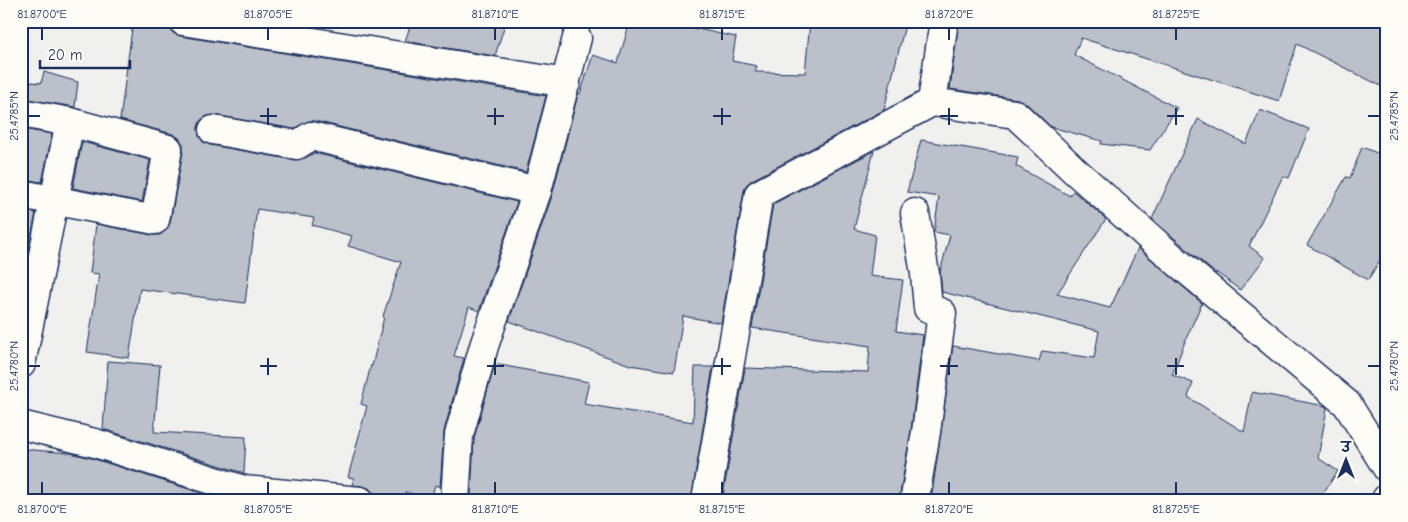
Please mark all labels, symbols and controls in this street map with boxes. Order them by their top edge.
text: 81.8700°E [17,7,67,21]
text: 81.8705°E [244,7,292,21]
text: 81.8710°E [472,7,518,21]
text: 81.8715°E [699,7,745,21]
text: 81.8720°E [925,7,973,21]
text: 81.8725°E [1152,7,1200,21]
scale bar [40,38,130,70]
text: 20 m [48,46,82,64]
text: 25.4785°N [7,91,21,141]
text: 25.4785°N [1387,91,1401,141]
text: 25.4780°N [7,341,21,391]
text: 25.4780°N [1387,341,1401,391]
north arrow [1320,434,1370,484]
text: उ [1339,439,1352,456]
text: 81.8700°E [17,502,67,516]
text: 81.8705°E [244,502,292,516]
text: 81.8710°E [472,502,518,516]
text: 81.8715°E [699,502,745,516]
text: 81.8720°E [925,502,973,516]
text: 81.8725°E [1152,502,1200,516]

